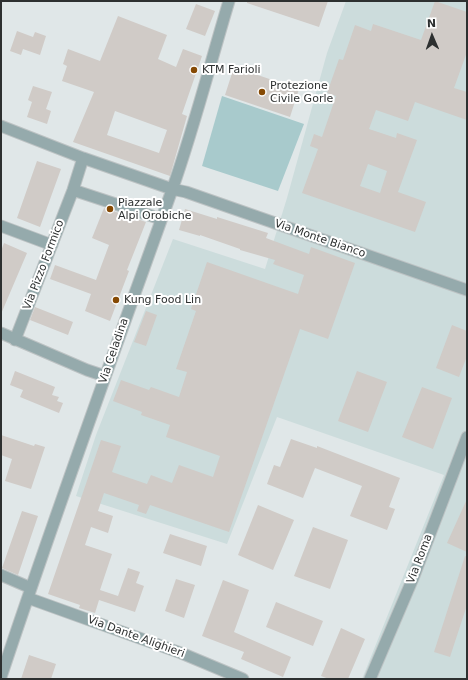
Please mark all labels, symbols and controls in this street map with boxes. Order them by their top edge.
north arrow [412,16,452,56]
text: N [427,17,436,30]
place label: KTM Farioli [202,63,261,77]
marker: KTM Farioli [189,65,199,75]
place label: Protezione Civile Gorle [270,79,333,105]
marker: Protezione Civile Gorle [257,87,267,97]
place label: Piazzale Alpi Orobiche [118,196,192,222]
marker: Piazzale Alpi Orobiche [105,204,115,214]
street label: Via Monte Bianco [273,217,367,261]
street label: Via Pizzo Formico [21,218,67,312]
place label: Kung Food Lin [124,293,201,307]
marker: Kung Food Lin [111,295,121,305]
street label: Via Celadina [97,316,131,386]
street label: Via Roma [405,532,435,586]
street label: Via Dante Alighieri [86,613,186,661]

